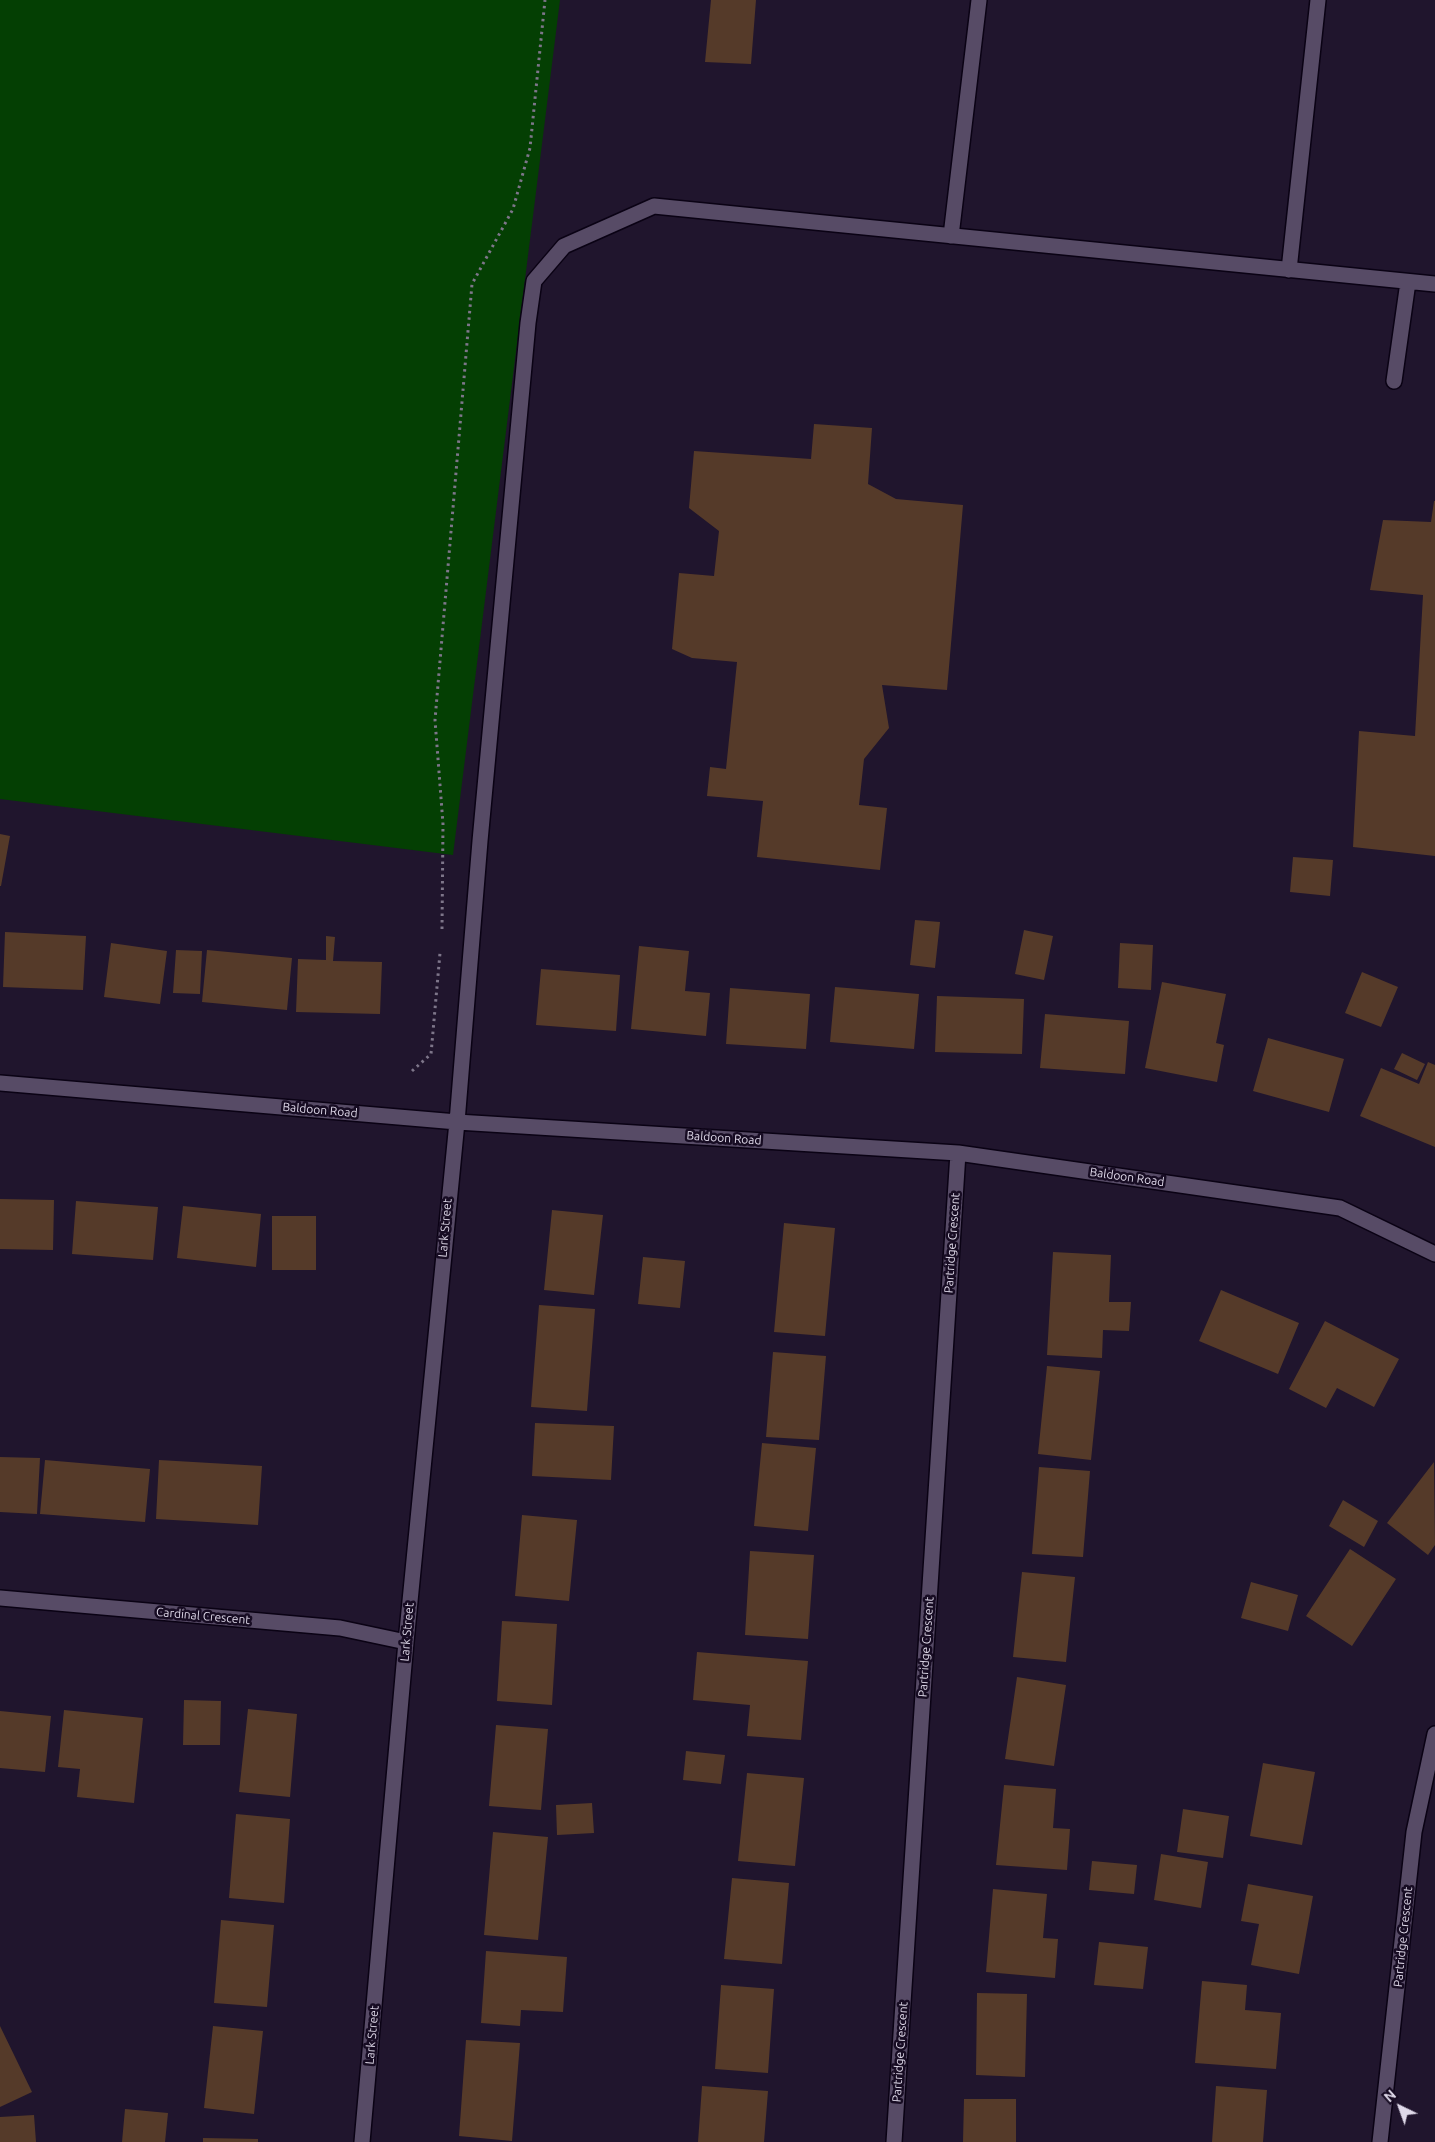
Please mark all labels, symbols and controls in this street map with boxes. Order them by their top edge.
street label: Baldoon Road [282,1100,358,1120]
street label: Baldoon Road [686,1128,762,1148]
street label: Baldoon Road [1089,1165,1165,1189]
street label: Partridge Crescent [941,1192,963,1294]
street label: Lark Street [435,1198,455,1258]
street label: Partridge Crescent [915,1596,937,1698]
street label: Lark Street [397,1602,417,1662]
street label: Cardinal Crescent [155,1605,251,1627]
street label: Partridge Crescent [1391,1886,1415,1988]
street label: Partridge Crescent [889,2001,911,2103]
street label: Lark Street [362,2005,382,2065]
north arrow [1375,2082,1425,2132]
text: N [1381,2086,1399,2105]

